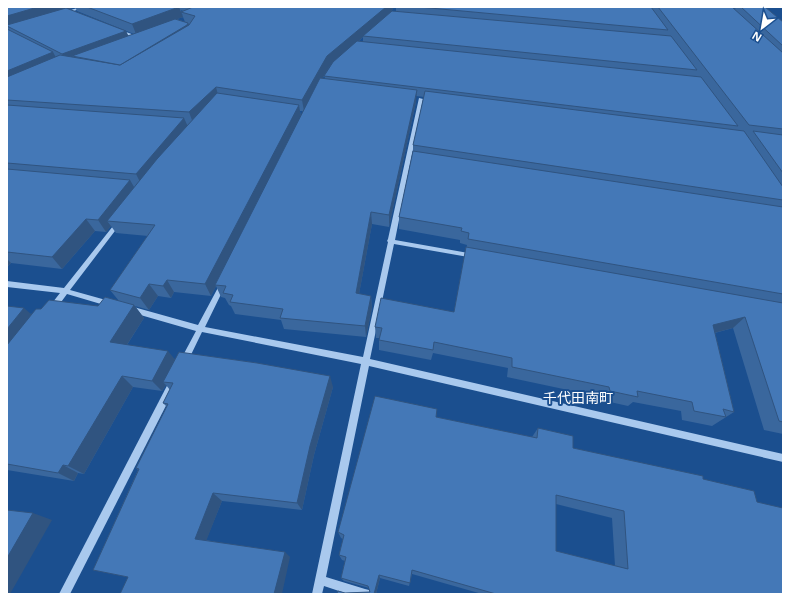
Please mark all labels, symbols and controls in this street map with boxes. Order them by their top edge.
north arrow [742,8,782,48]
text: N [749,28,764,46]
district label: 千代田南町 [543,388,613,407]

